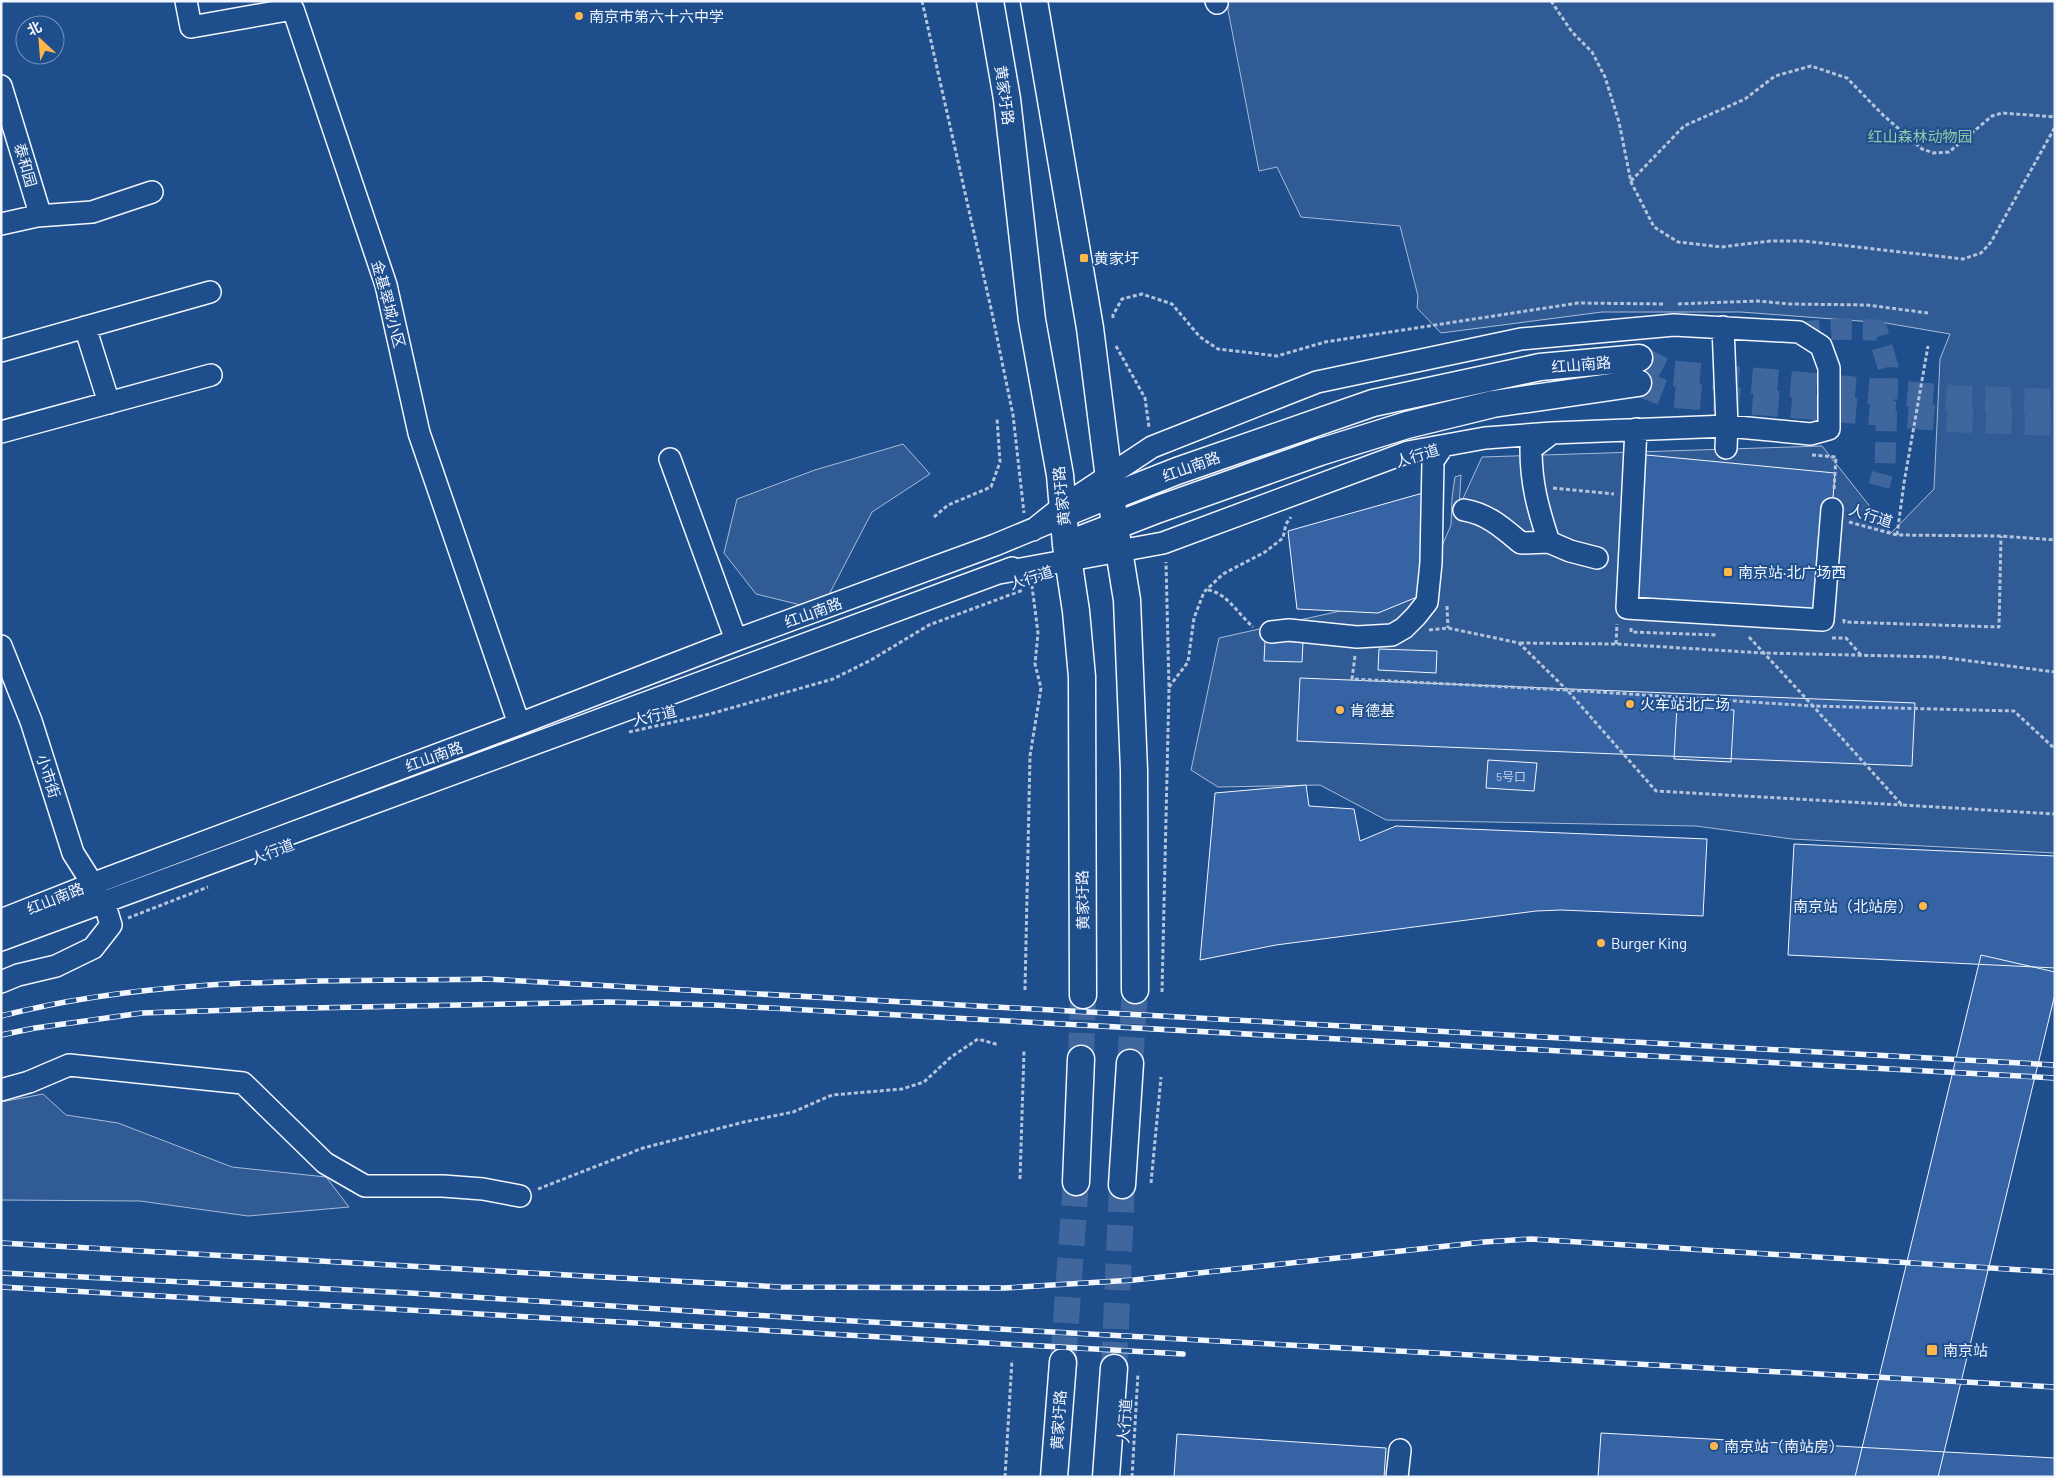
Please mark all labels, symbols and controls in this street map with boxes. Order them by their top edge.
place label: 南京市第六十六中学 [589,7,724,25]
marker: 南京市第六十六中学 [573,10,585,22]
north arrow [15,15,65,65]
text: 北 [24,17,44,39]
street label: 黄家圩路 [992,64,1018,126]
park label: 红山森林动物园 [1867,127,1973,145]
street label: 泰和园 [11,141,41,189]
place label: 黄家圩 [1094,249,1139,267]
marker: 黄家圩 [1078,252,1090,264]
street label: 金基翠城小区 [369,258,409,350]
street label: 红山南路 [1550,352,1612,376]
street label: 人行道 [1393,440,1441,470]
street label: 红山南路 [1160,447,1222,485]
street label: 黄家圩路 [1049,465,1073,527]
street label: 人行道 [1847,499,1895,531]
street label: 人行道 [1007,561,1055,593]
place label: 南京站·北广场西 [1738,563,1846,581]
marker: 南京站·北广场西 [1722,566,1734,578]
street label: 红山南路 [782,593,844,631]
place label: 火车站北广场 [1640,695,1730,713]
marker: 火车站北广场 [1624,698,1636,710]
street label: 人行道 [630,701,678,729]
place label: 肯德基 [1350,701,1395,719]
marker: 肯德基 [1334,704,1346,716]
street label: 红山南路 [403,737,465,775]
street label: 小市街 [33,752,65,800]
house number: 5号口 [1496,769,1526,783]
street label: 人行道 [248,835,296,867]
street label: 黄家圩路 [1072,870,1092,930]
street label: 红山南路 [24,878,86,918]
place label: 南京站（北站房） [1793,897,1913,915]
marker: 南京站（北站房） [1917,900,1929,912]
place label: Burger King [1611,934,1687,952]
marker: Burger King [1595,937,1607,949]
place label: 南京站 [1943,1341,1988,1359]
marker: 南京站 [1925,1343,1939,1357]
street label: 黄家圩路 [1047,1389,1069,1451]
street label: 人行道 [1113,1398,1135,1444]
place label: 南京站（南站房） [1724,1437,1844,1455]
marker: 南京站（南站房） [1708,1440,1720,1452]

